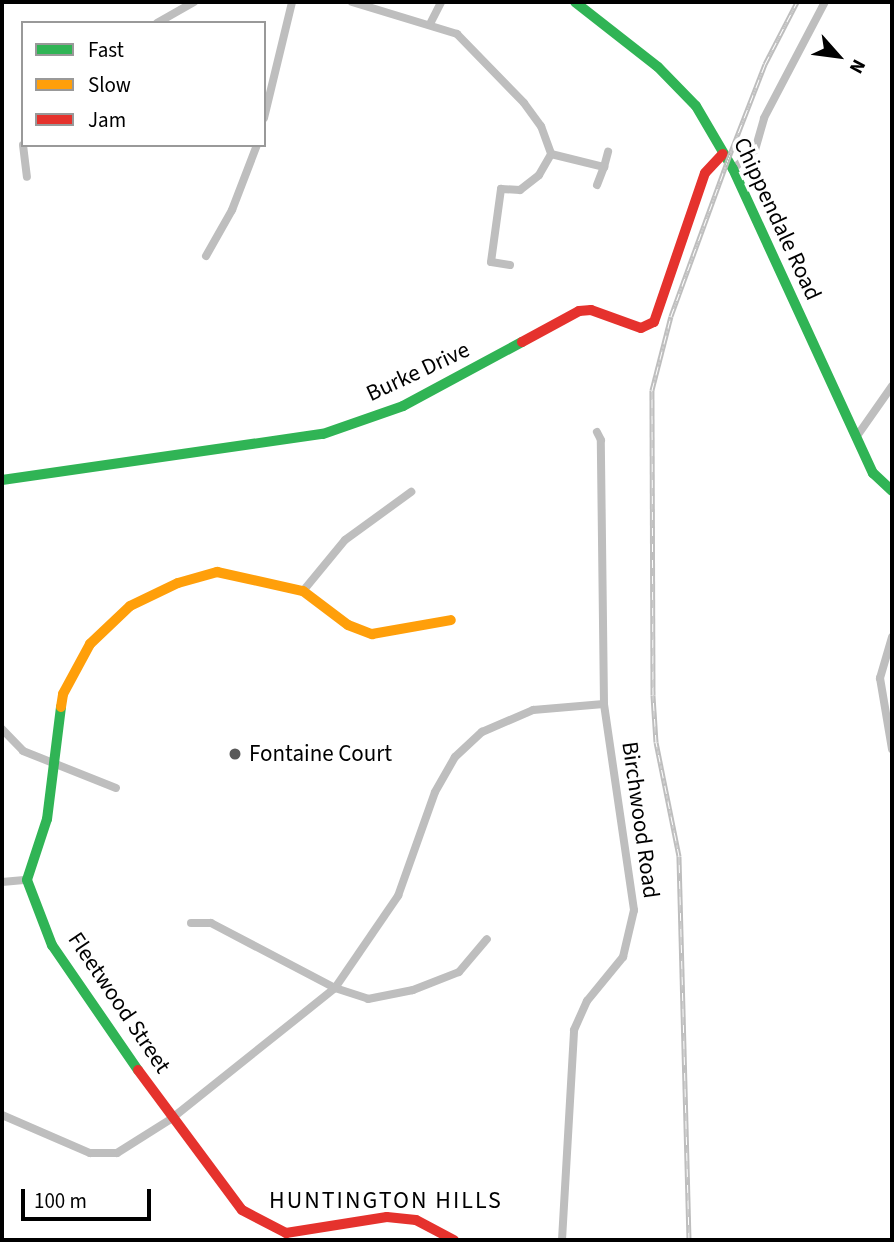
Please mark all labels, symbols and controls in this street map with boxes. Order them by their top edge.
legend [21,21,266,147]
north arrow [803,21,873,91]
text: Fast [88,35,124,65]
text: N [842,54,872,78]
text: Slow [88,70,131,100]
text: Jam [88,105,126,135]
street label: Chippendale Road [727,133,827,305]
street label: Burke Drive [362,336,474,408]
place label: Fontaine Court [249,740,392,768]
street label: Birchwood Road [615,740,665,900]
marker: Fontaine Court [227,746,243,762]
street label: Fleetwood Street [62,927,176,1079]
scale bar [24,1176,154,1220]
text: 100 m [34,1186,87,1216]
district label: HUNTINGTON HILLS [271,1187,501,1215]

